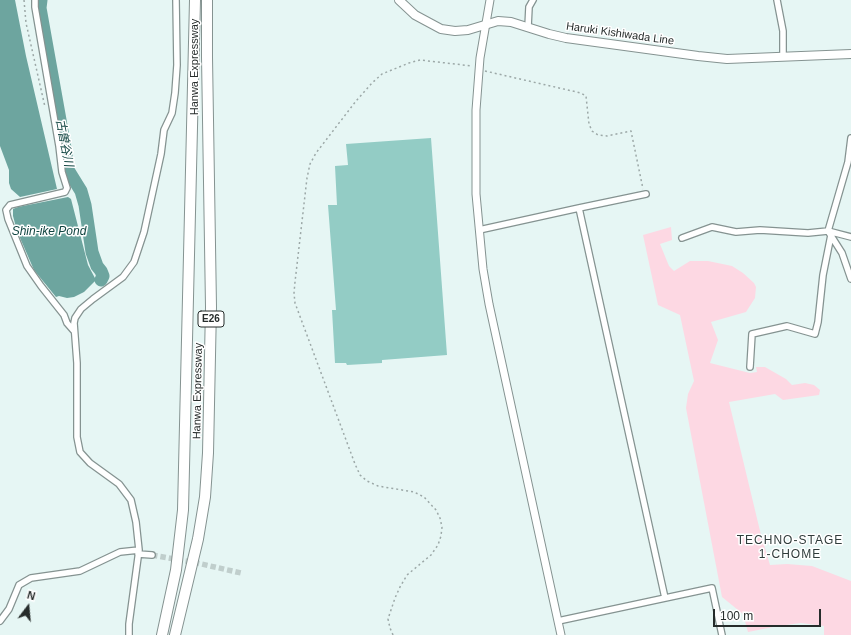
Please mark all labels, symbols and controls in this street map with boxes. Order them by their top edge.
street label: Hanwa Expressway [188,19,202,115]
street label: Haruki Kishiwada Line [565,20,675,48]
water label: 古曽谷川 [52,118,76,168]
water label: Shin-ike Pond [12,225,86,239]
road number: E26 [198,311,224,327]
street label: Hanwa Expressway [191,343,205,439]
district label: TECHNO-STAGE 1-CHOME [737,534,843,562]
north arrow [8,587,48,627]
text: N [26,589,37,602]
scale bar [715,601,823,627]
text: 100 m [720,609,753,623]

